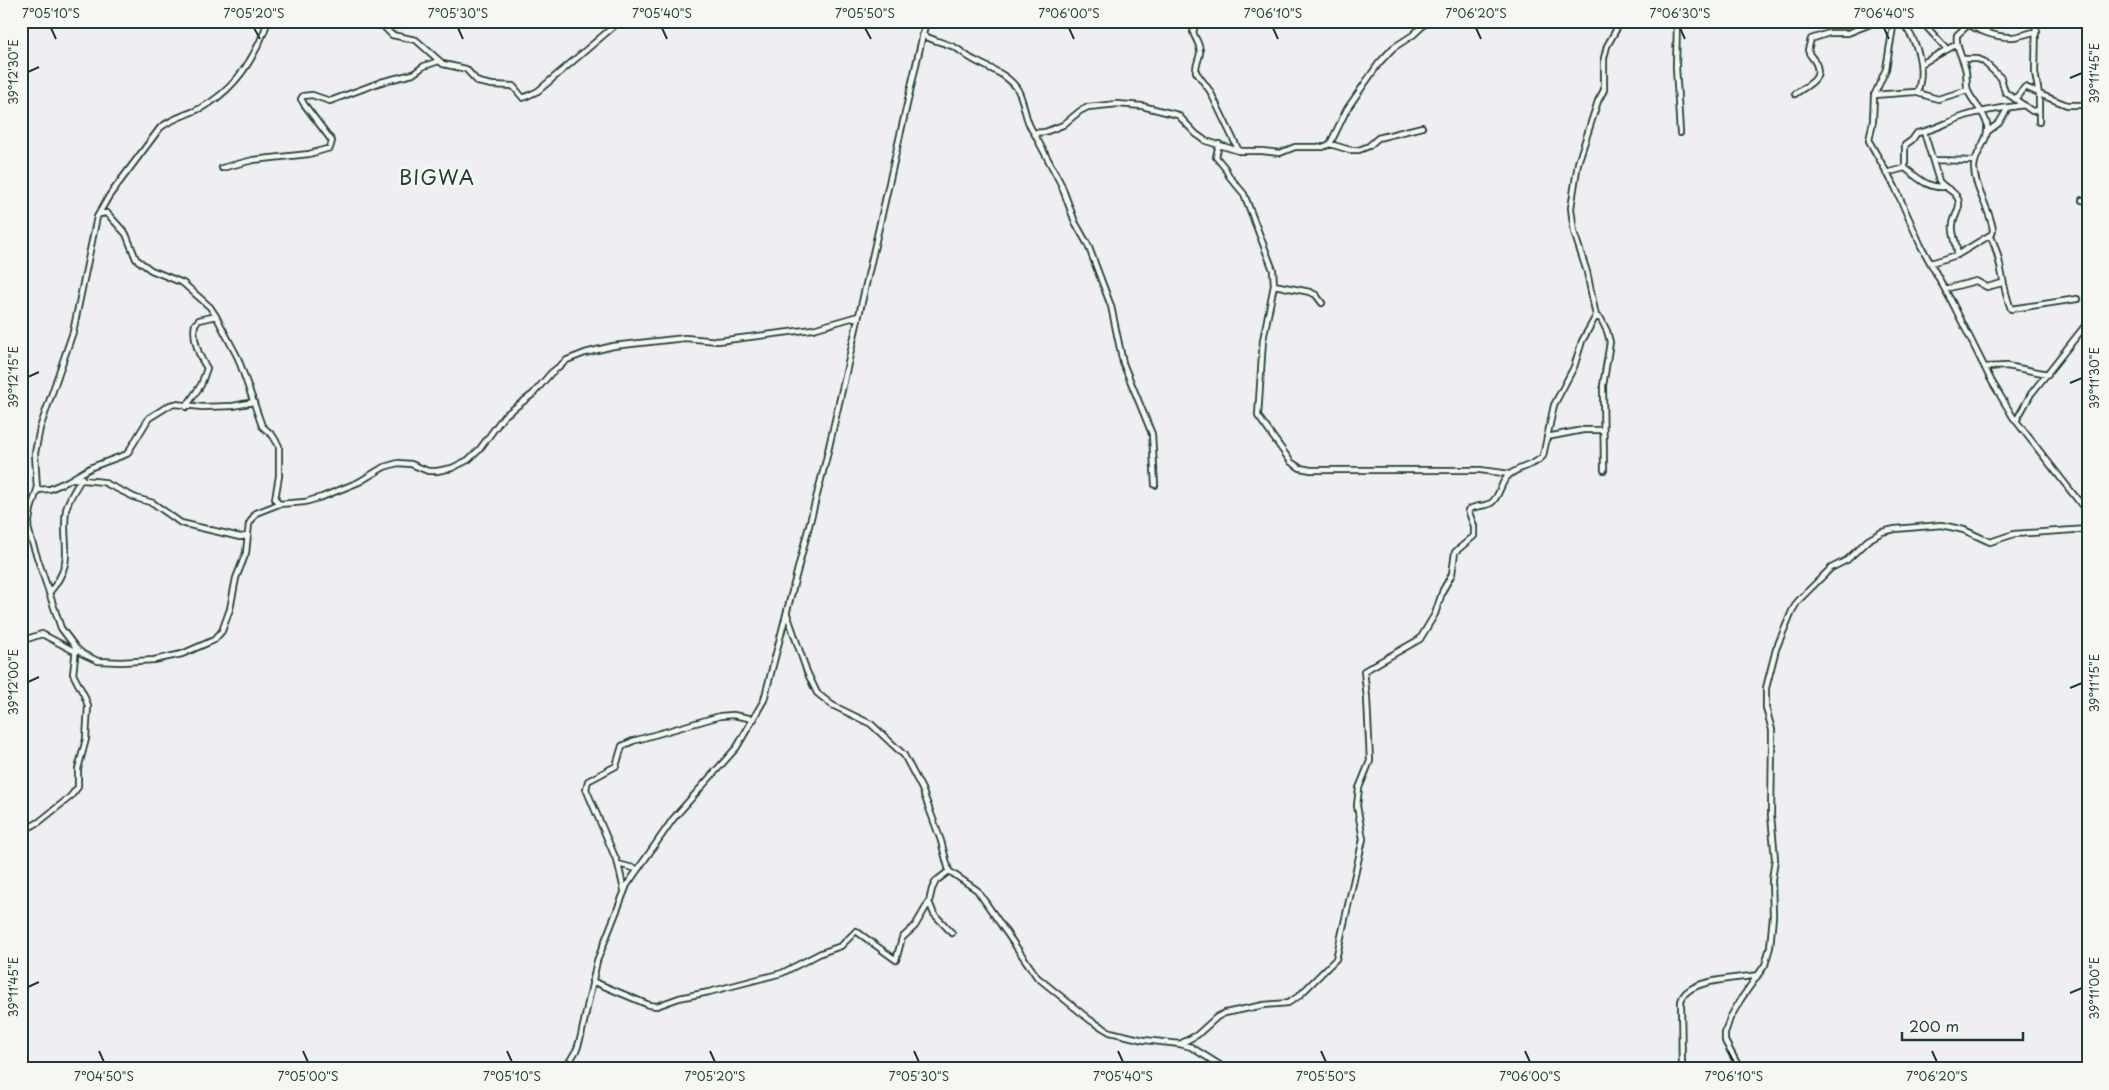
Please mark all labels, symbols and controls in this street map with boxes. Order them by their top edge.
text: 7°05'10"S [22,4,80,22]
text: 7°05'20"S [224,4,284,22]
text: 7°05'30"S [428,4,488,22]
text: 7°05'40"S [632,4,692,22]
text: 7°05'50"S [835,4,895,22]
text: 7°06'00"S [1038,4,1100,22]
text: 7°06'10"S [1244,4,1302,22]
text: 7°06'20"S [1445,4,1507,22]
text: 7°06'30"S [1650,4,1710,22]
text: 7°06'40"S [1854,4,1914,22]
text: 39°12'30"E [4,39,22,105]
text: 39°11'45"E [2085,43,2103,103]
district label: BIGWA [399,162,475,192]
text: 39°12'15"E [4,346,22,408]
text: 39°11'30"E [2085,347,2103,409]
text: 39°12'00"E [4,649,22,715]
text: 39°11'15"E [2085,654,2103,712]
text: 39°11'45"E [4,957,22,1017]
text: 39°11'00"E [2085,957,2103,1019]
scale bar [1902,1010,2023,1042]
text: 200 m [1909,1014,1959,1037]
text: 7°04'50"S [74,1067,134,1085]
text: 7°05'00"S [278,1067,338,1085]
text: 7°05'10"S [483,1067,541,1085]
text: 7°05'20"S [685,1067,745,1085]
text: 7°05'30"S [889,1067,949,1085]
text: 7°05'40"S [1093,1067,1153,1085]
text: 7°05'50"S [1296,1067,1356,1085]
text: 7°06'00"S [1499,1067,1561,1085]
text: 7°06'10"S [1705,1067,1763,1085]
text: 7°06'20"S [1906,1067,1968,1085]

